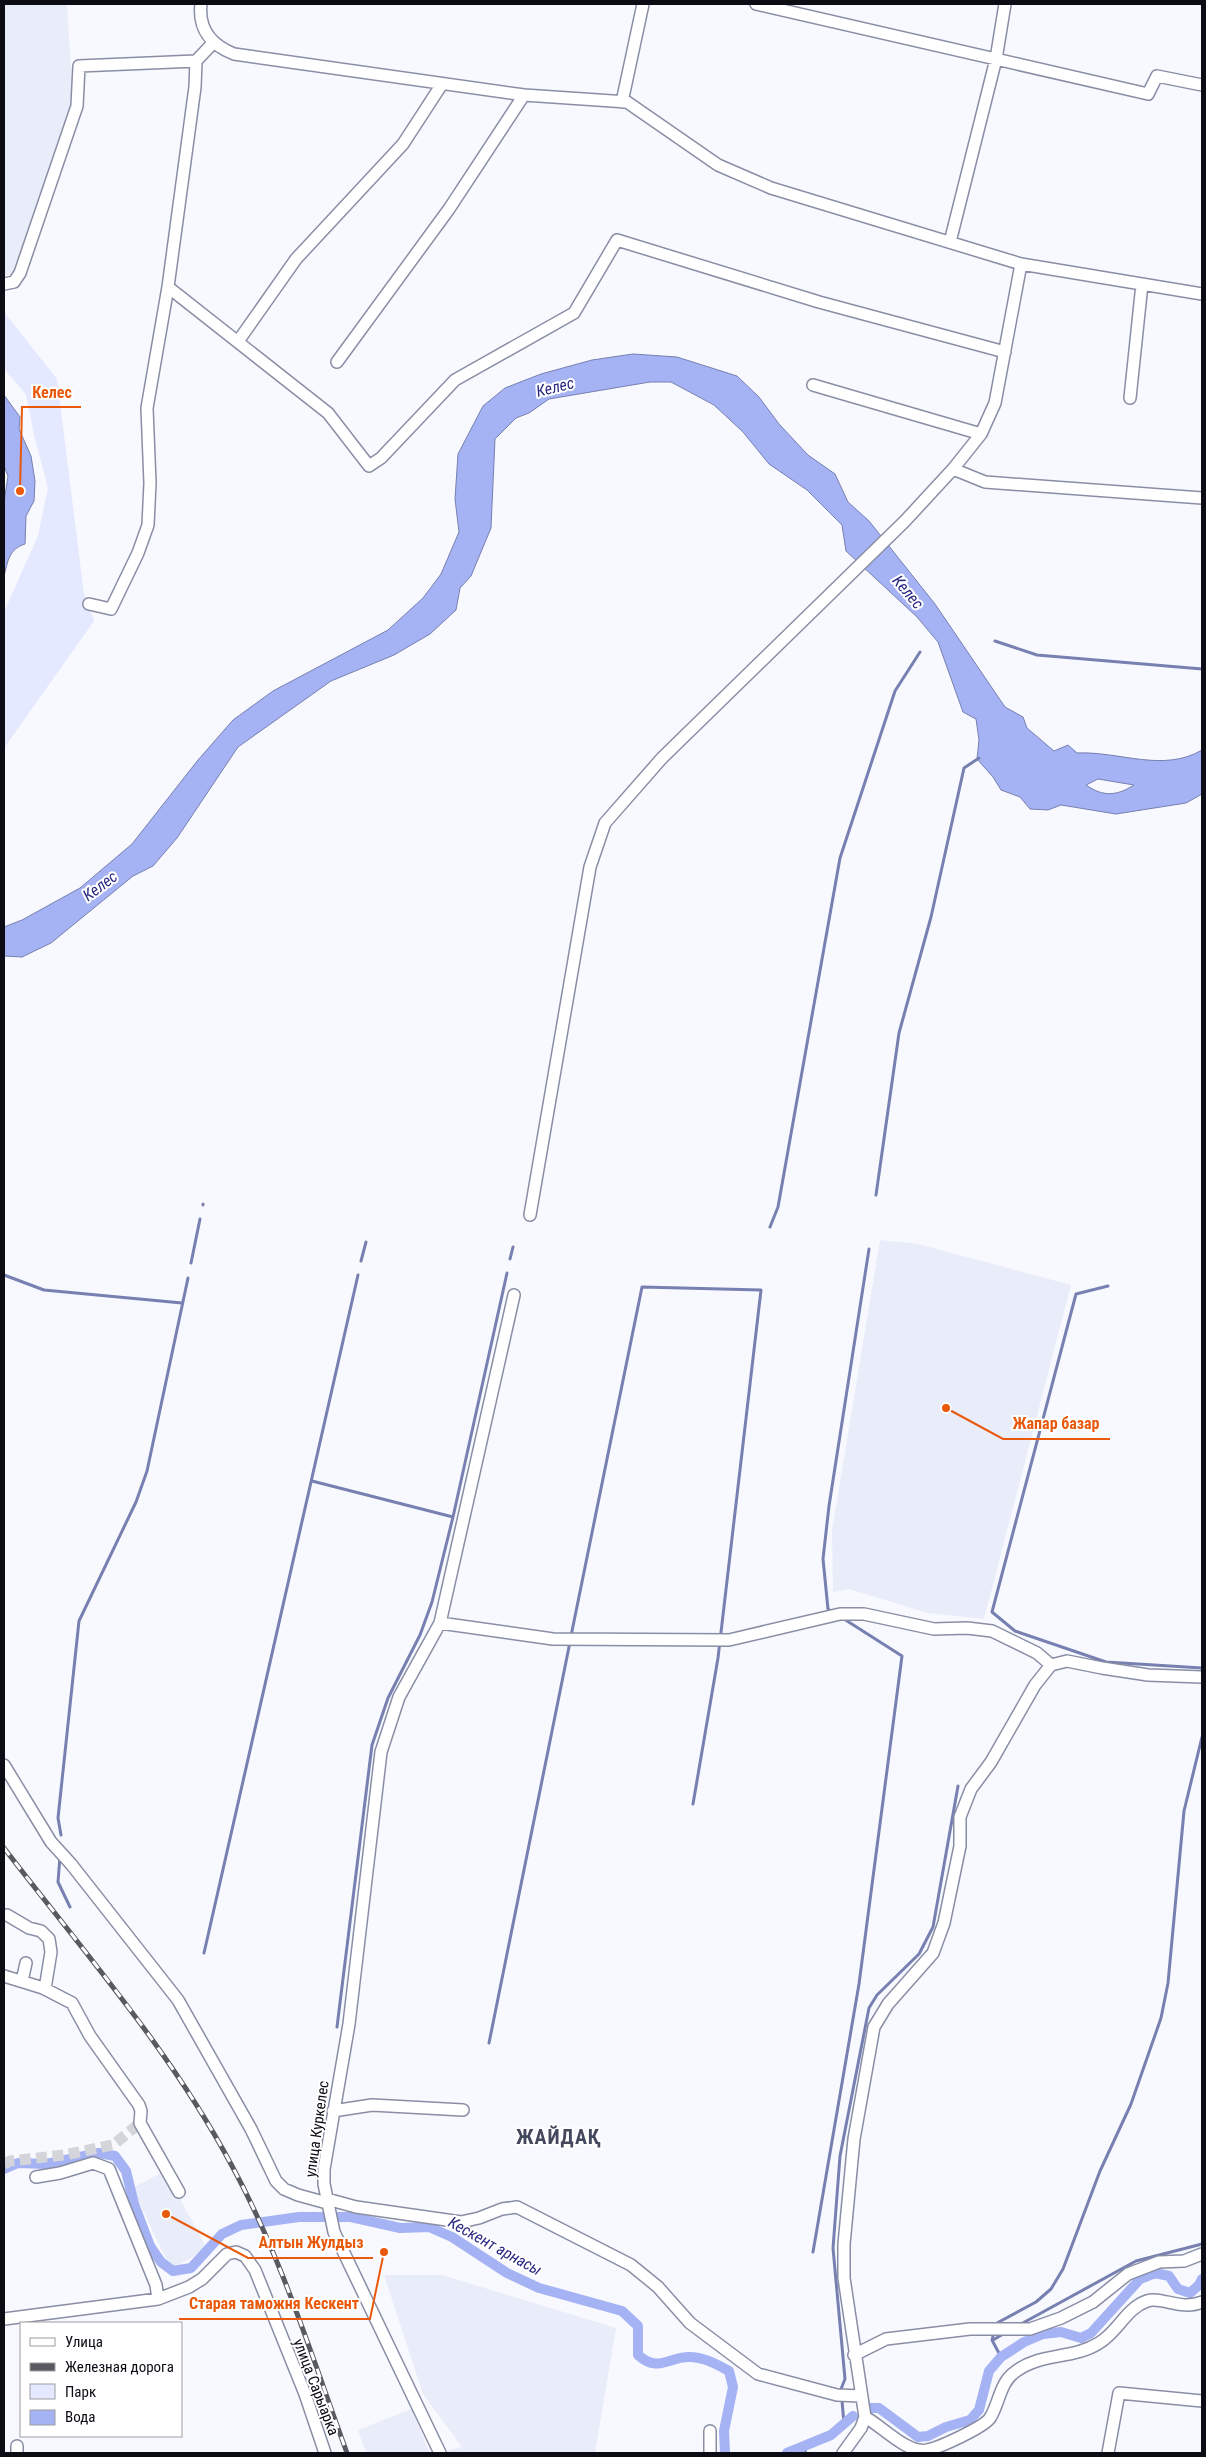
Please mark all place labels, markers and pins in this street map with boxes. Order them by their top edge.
callout: Келес [22,376,81,407]
callout: Жапар базар [1003,1408,1110,1439]
callout: Алтын Жулдыз [248,2227,373,2258]
callout: Старая таможня Кескент [179,2288,370,2319]

